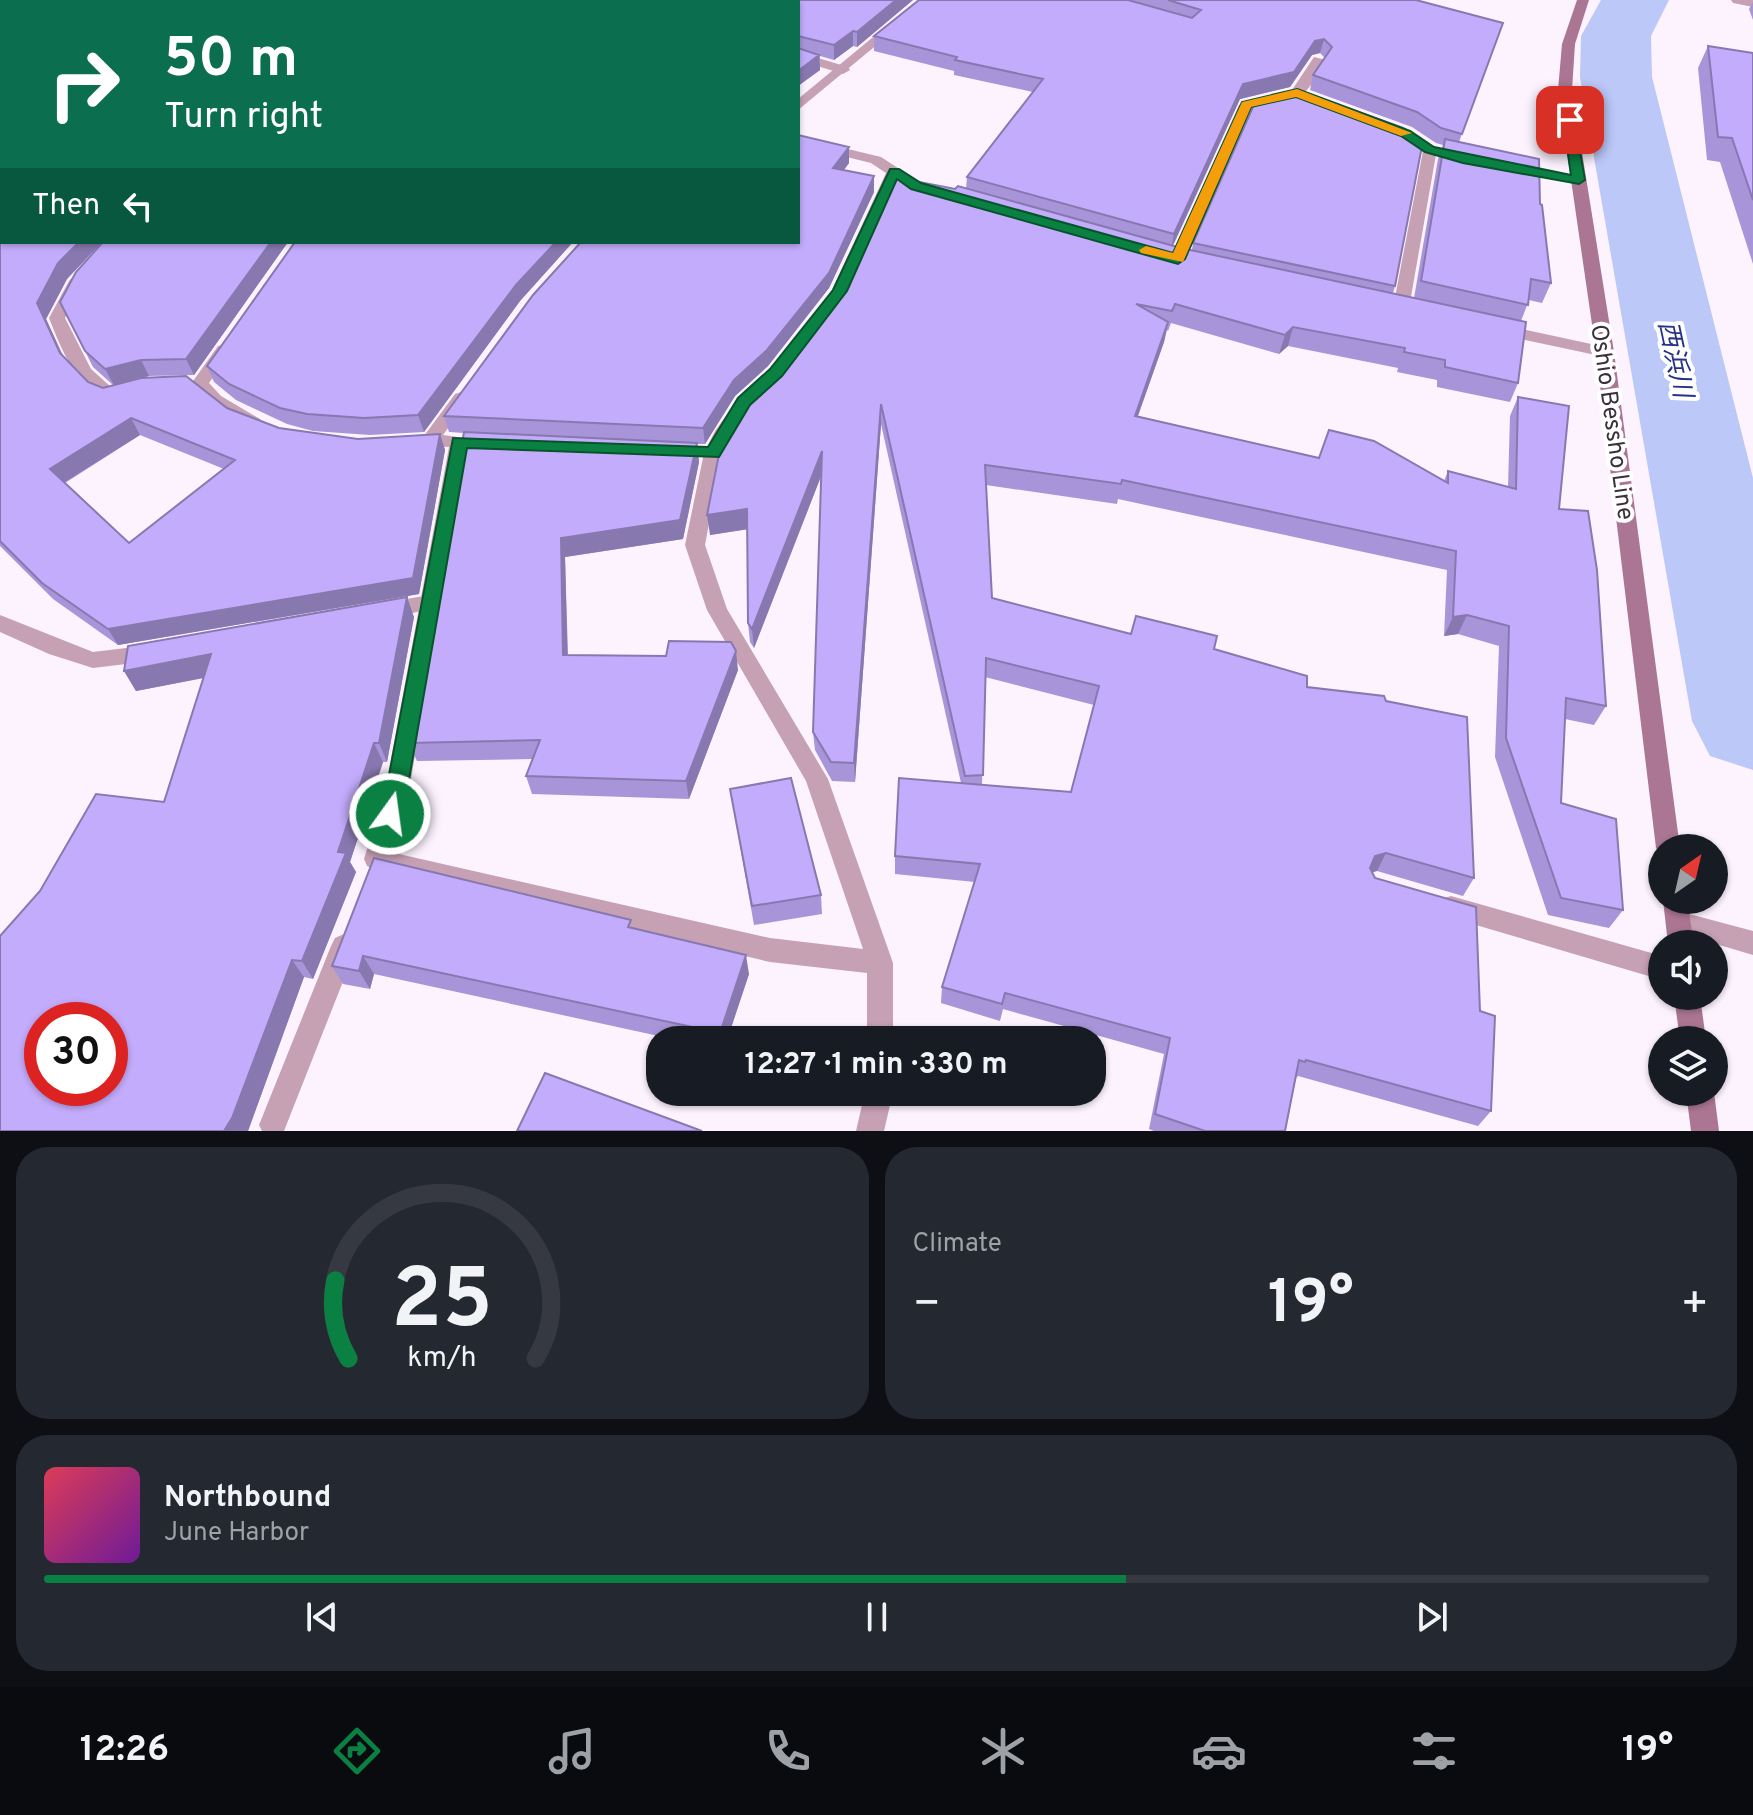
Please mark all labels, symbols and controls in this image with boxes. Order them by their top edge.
text: 50 m [164,26,298,96]
icon: right [32,32,136,136]
pin [1536,86,1604,154]
text: Turn right [164,95,323,141]
icon: arrive [1548,98,1592,142]
icon: left [116,184,160,228]
text: Then [32,188,100,225]
water label: 西浜川 [1649,318,1698,404]
street label: Oshio Bessho Line [1582,323,1640,522]
position arrow [348,772,432,856]
north arrow [1648,834,1728,914]
map controls [1648,834,1728,1106]
button: sound [1648,930,1728,1010]
speed limit sign: 30 [24,1002,128,1106]
button: layers [1648,1026,1728,1106]
text: 12:27 · 1 min · 330 m [745,1047,1007,1084]
text: Climate [913,1228,1002,1261]
text: 25 [391,1252,493,1357]
text: 19° [1268,1268,1354,1344]
text: − [913,1278,941,1334]
text: + [1681,1278,1709,1334]
text: km/h [408,1341,477,1377]
text: Northbound [164,1480,331,1517]
text: June Harbor [164,1517,309,1550]
icon: previous [300,1595,344,1639]
icon: pause [855,1595,899,1639]
icon: next [1410,1595,1454,1639]
icon: directions [329,1723,385,1779]
icon: music [544,1723,600,1779]
icon: phone [760,1723,816,1779]
icon: climate [975,1723,1031,1779]
icon: car [1191,1723,1247,1779]
icon: filters [1406,1723,1462,1779]
text: 12:26 [80,1728,169,1774]
text: 19° [1622,1728,1673,1774]

